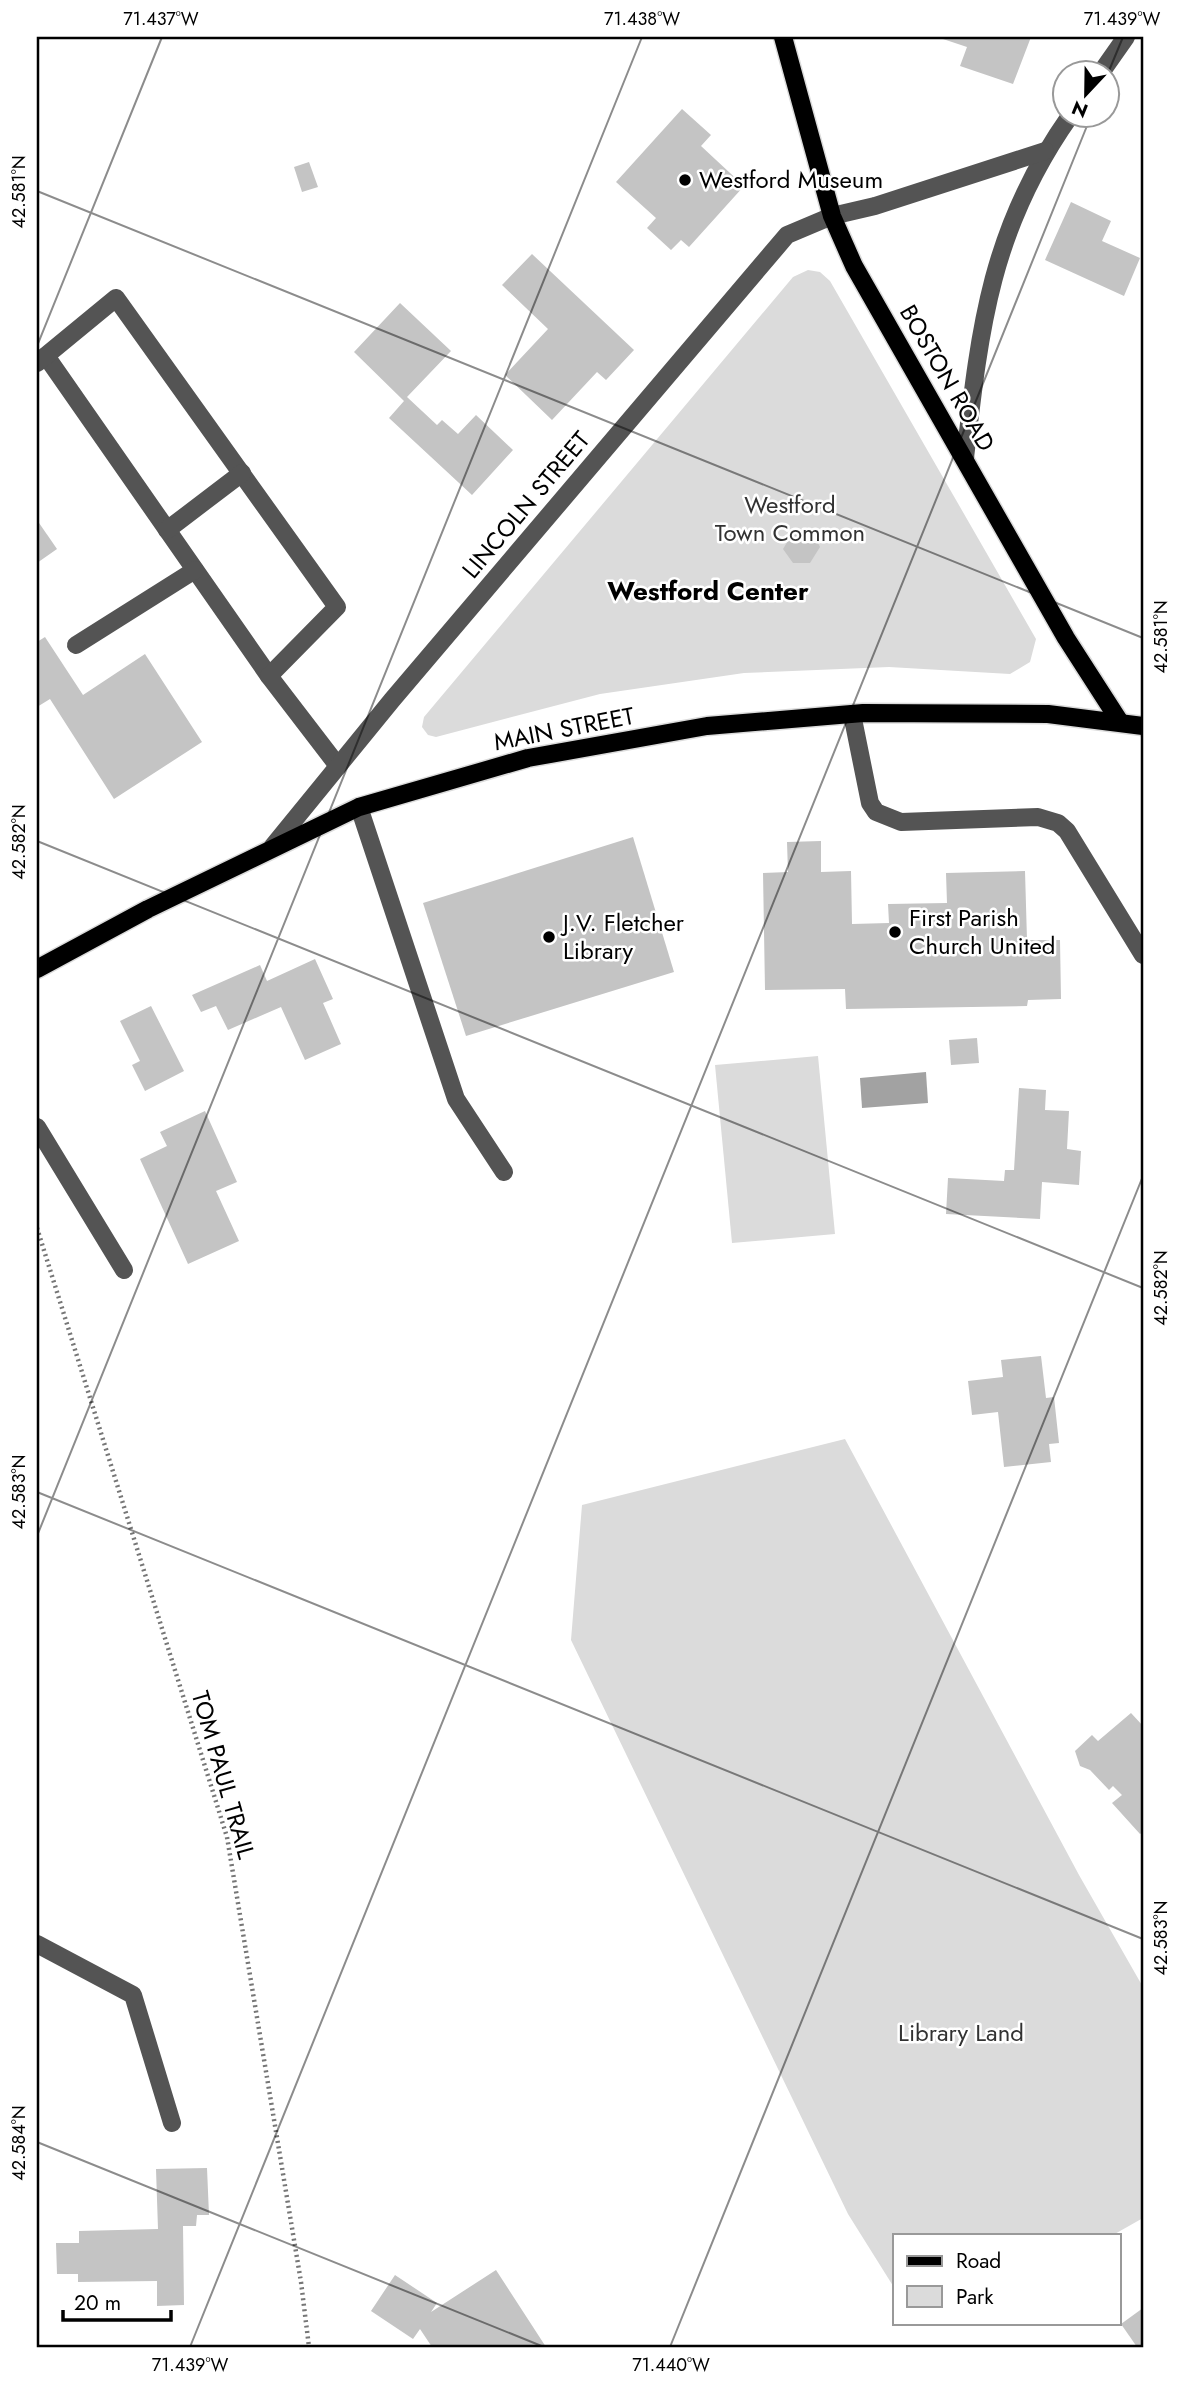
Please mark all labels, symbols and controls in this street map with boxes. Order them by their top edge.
text: 71.437°W [123,6,199,32]
text: 71.438°W [604,6,680,32]
text: 71.439°W [1084,6,1160,32]
north arrow [1050,60,1120,130]
text: N [1068,94,1092,125]
text: 42.581°N [6,155,32,229]
place label: Westford Museum [699,162,883,197]
marker: Westford Museum [677,172,693,188]
street label: BOSTON ROAD [891,298,1004,458]
street label: LINCOLN STREET [454,423,598,586]
park label: Westford Town Common [715,487,865,550]
district label: Westford Center [607,572,809,610]
text: 42.581°N [1148,600,1174,674]
street label: MAIN STREET [491,698,637,759]
text: 42.582°N [6,804,32,880]
place label: First Parish Church United [909,900,1055,963]
place label: J.V. Fletcher Library [560,905,685,968]
marker: First Parish Church United [887,924,903,940]
marker: J.V. Fletcher Library [541,929,557,945]
text: 42.582°N [1148,1250,1174,1326]
text: 42.583°N [6,1455,32,1529]
street label: TOM PAUL TRAIL [183,1687,264,1863]
text: 42.583°N [1148,1901,1174,1975]
park label: Library Land [898,2015,1024,2050]
text: 42.584°N [6,2105,32,2181]
legend [893,2234,1120,2324]
text: Road [956,2246,1001,2276]
scale bar [63,2279,172,2323]
text: Park [956,2282,994,2312]
text: 20 m [74,2288,121,2318]
text: 71.439°W [152,2352,228,2378]
text: 71.440°W [632,2352,710,2378]

